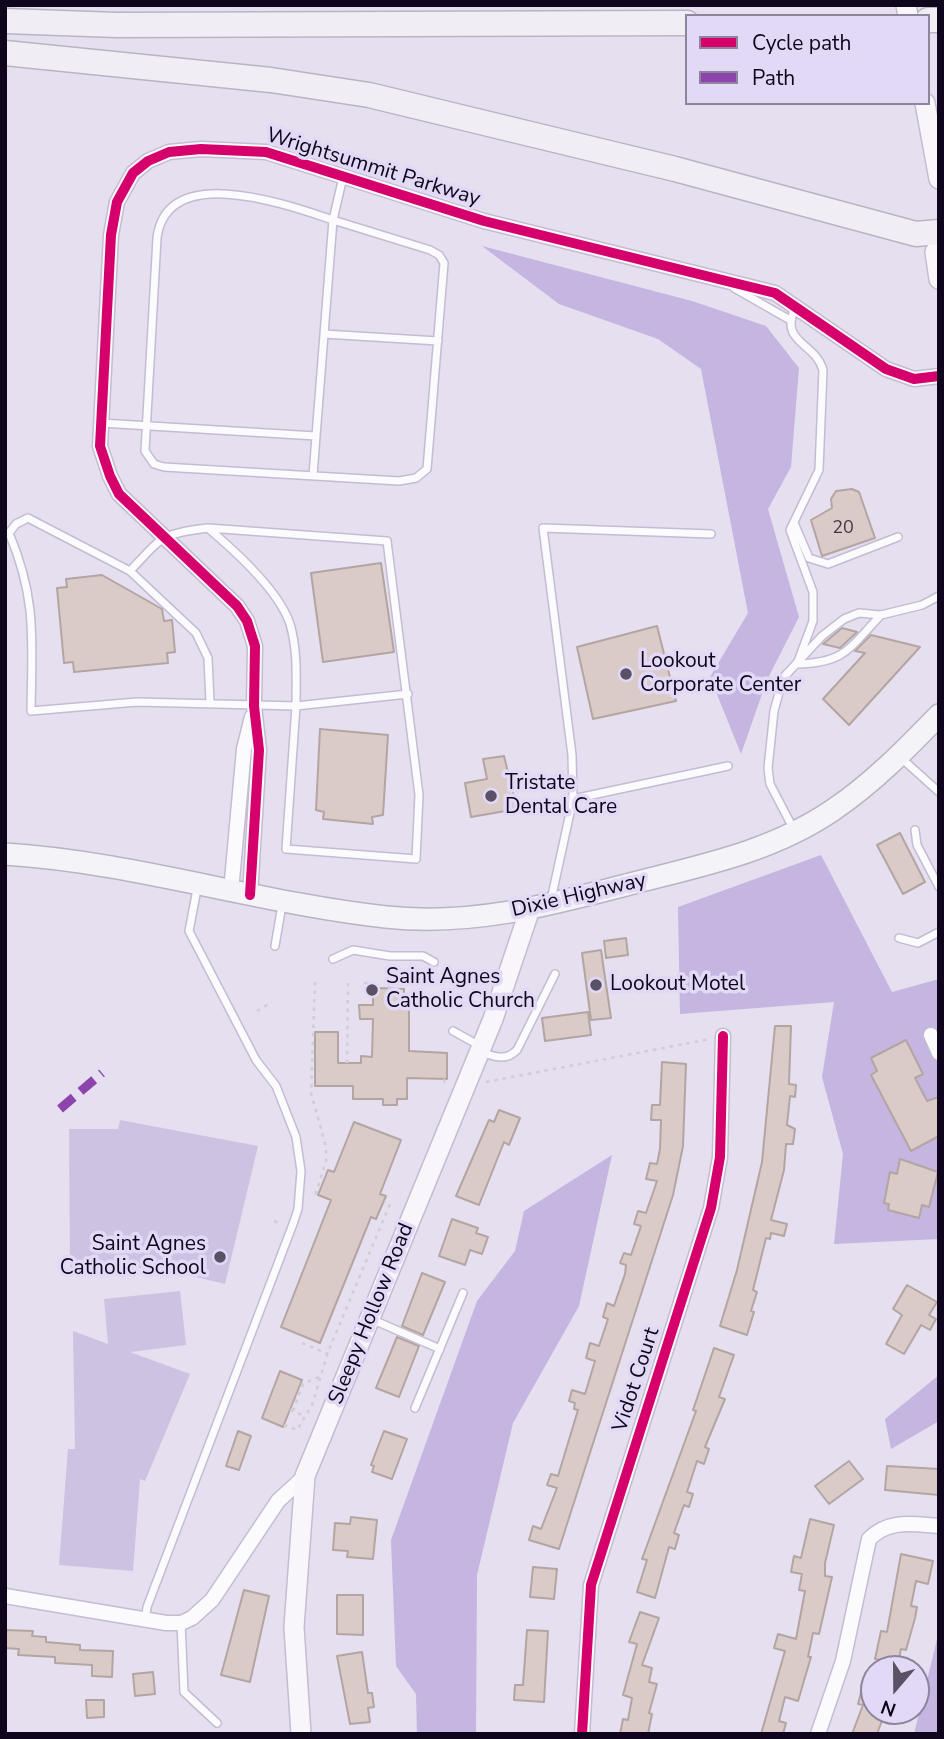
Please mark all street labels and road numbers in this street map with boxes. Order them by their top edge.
street label: Wrightsummit Parkway [263,123,483,213]
street label: Dixie Highway [509,868,649,924]
street label: Sleepy Hollow Road [324,1220,420,1408]
street label: Vidot Court [608,1325,666,1435]

